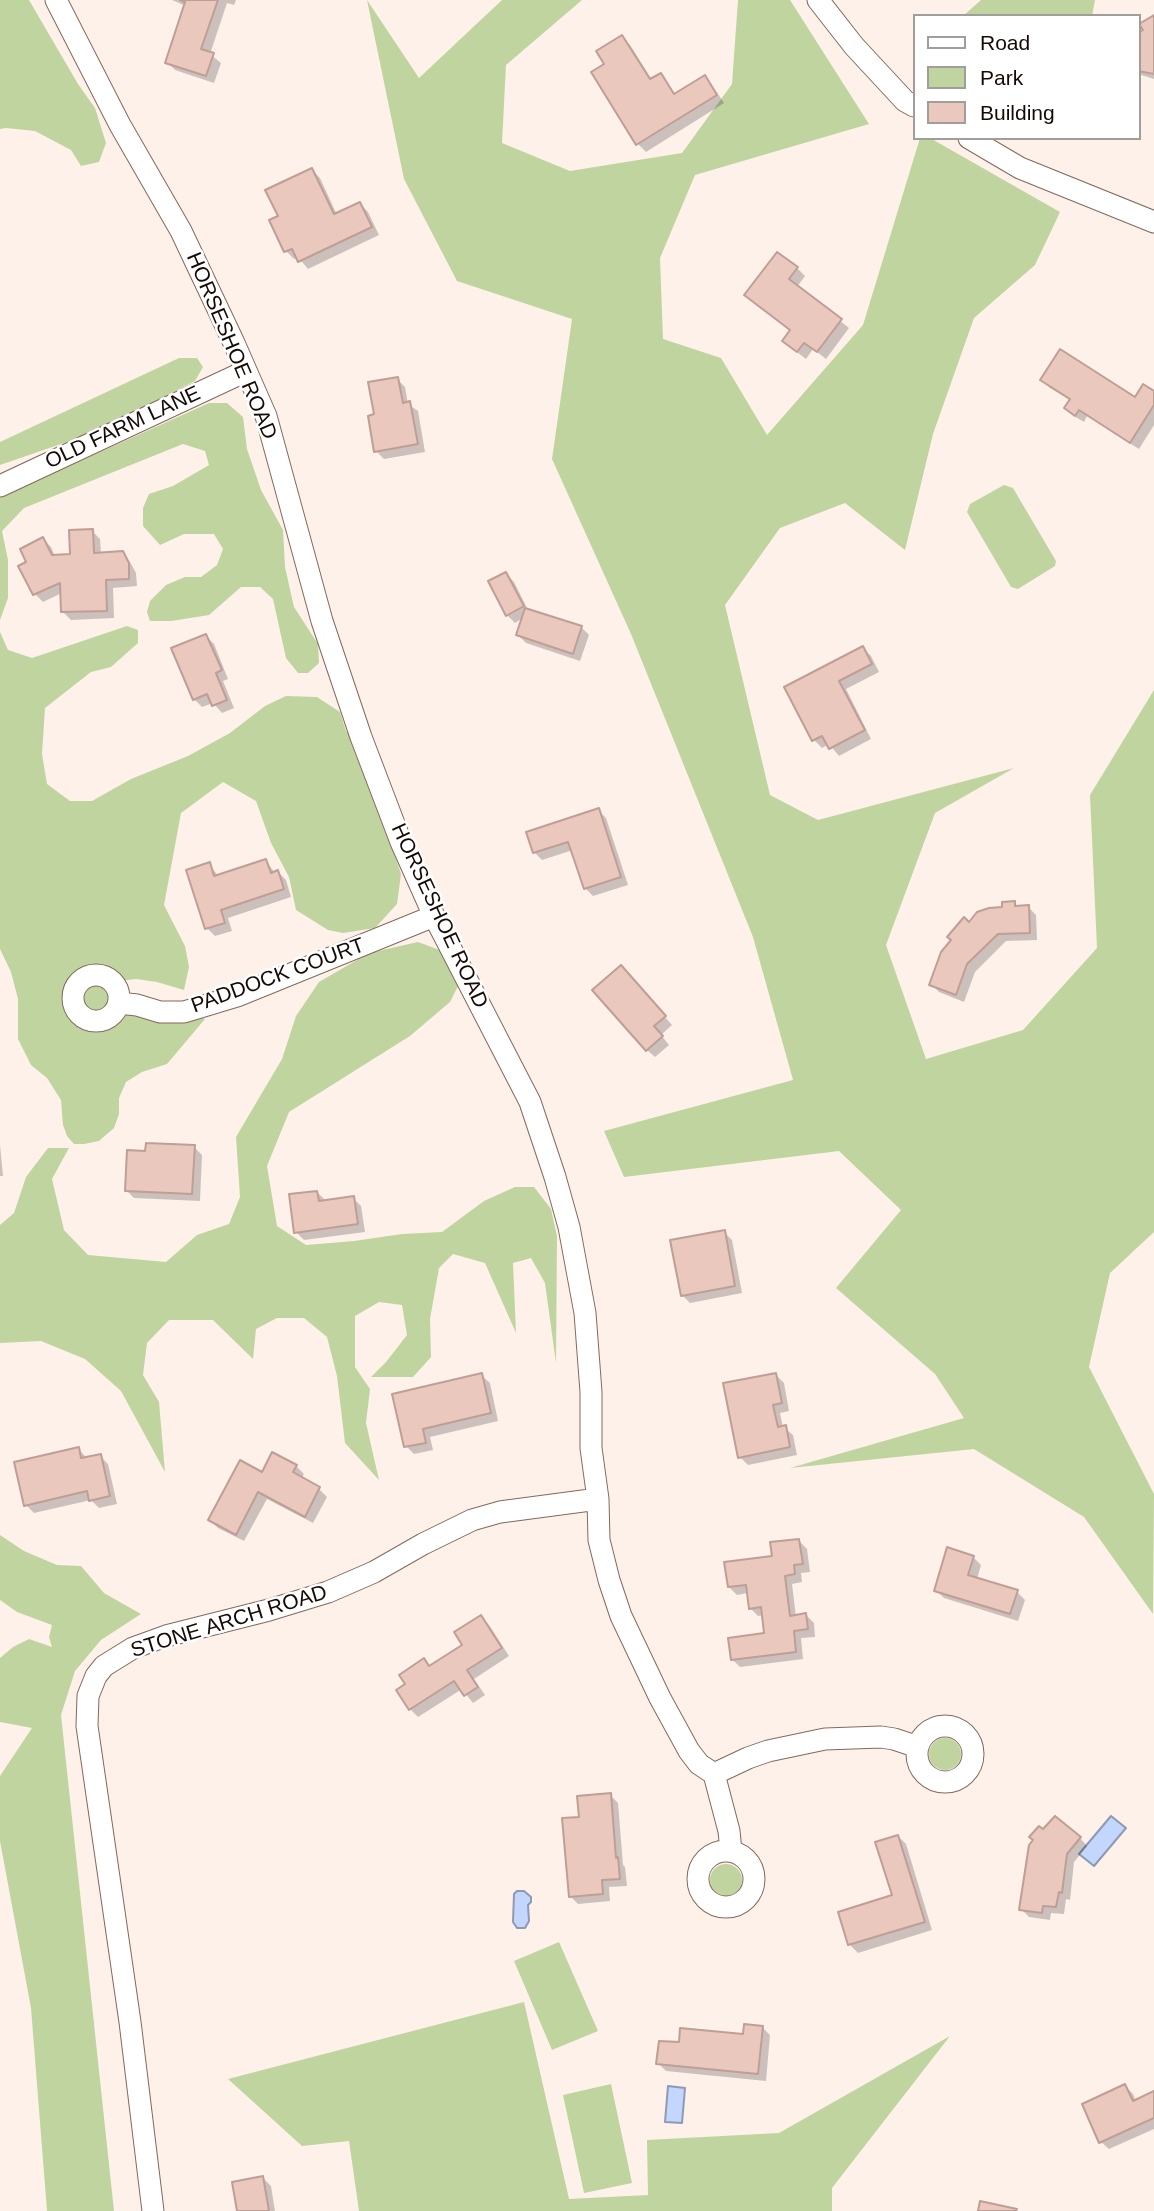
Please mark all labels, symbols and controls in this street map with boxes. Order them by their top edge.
legend [912,14,1140,140]
text: Road [980,31,1030,54]
text: Park [980,66,1023,89]
text: Building [980,101,1055,124]
street label: HORSESHOE ROAD [180,249,282,443]
street label: OLD FARM LANE [42,381,204,475]
street label: HORSESHOE ROAD [385,820,493,1012]
street label: PADDOCK COURT [188,933,368,1019]
street label: STONE ARCH ROAD [128,1580,330,1664]

